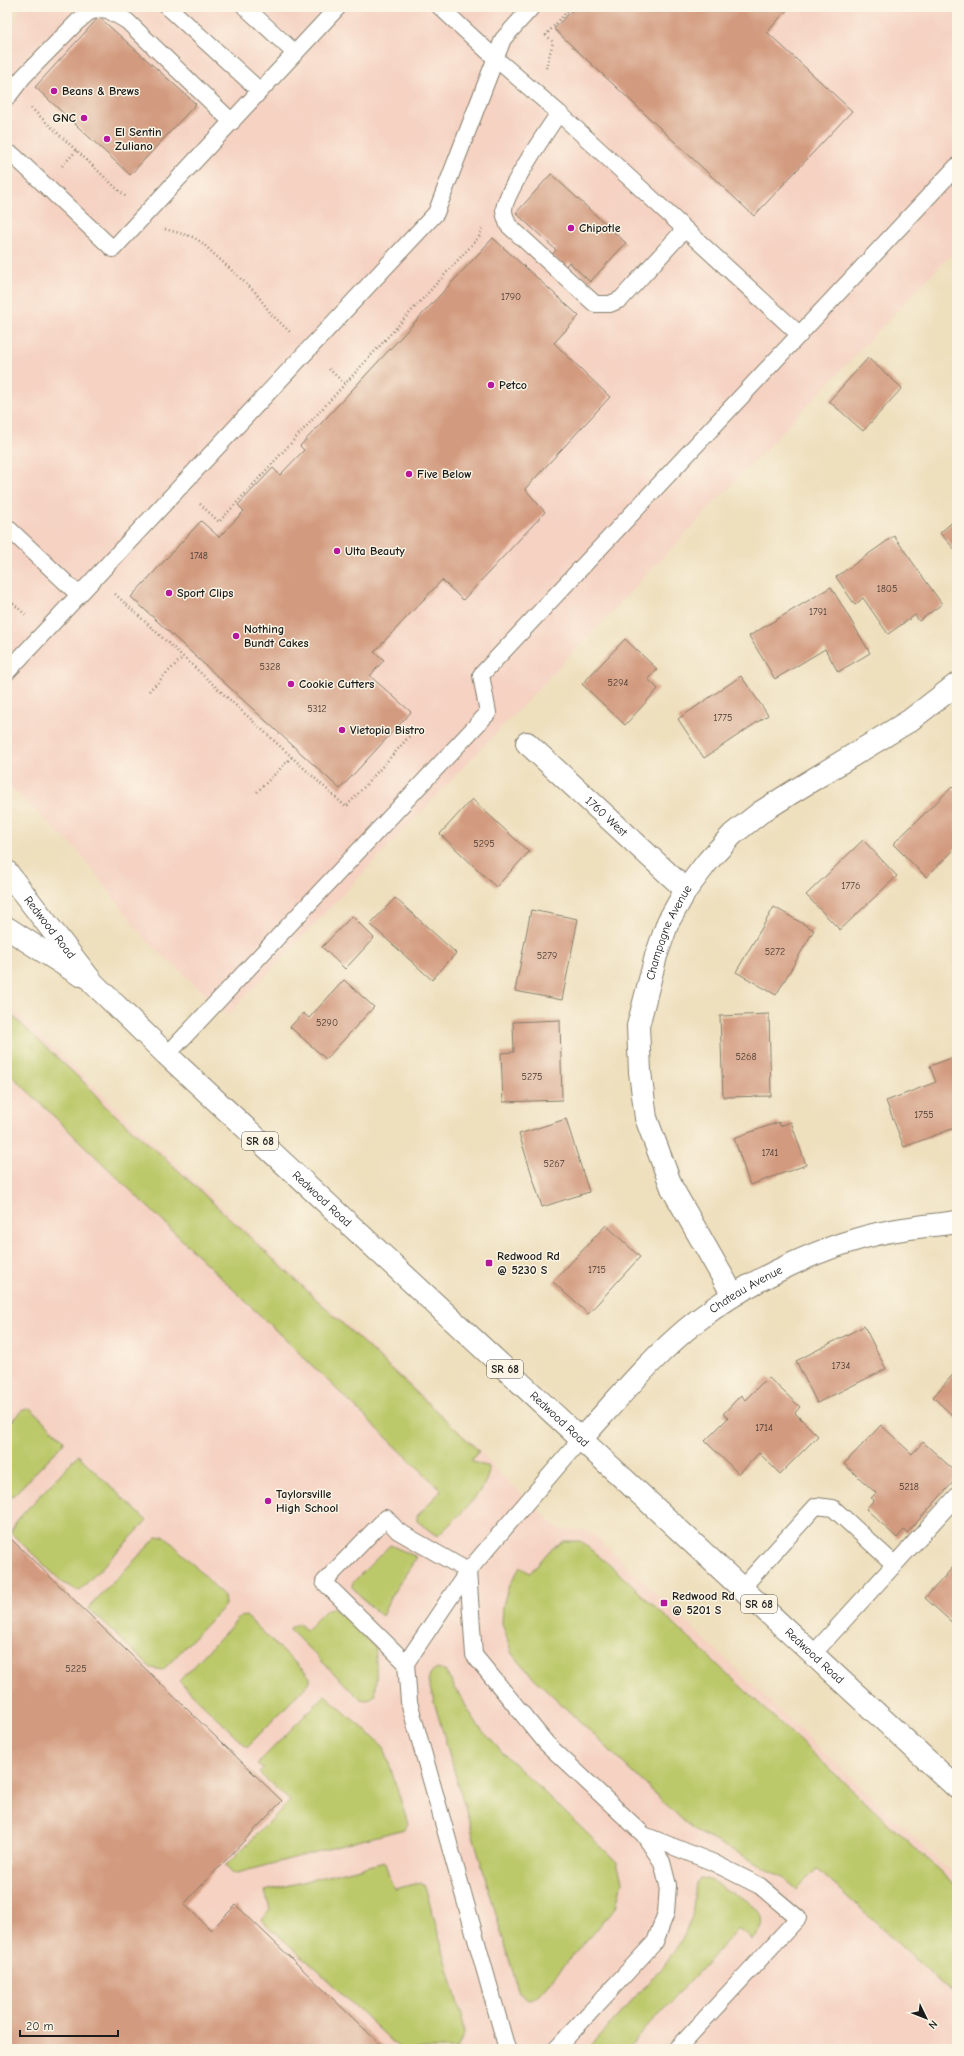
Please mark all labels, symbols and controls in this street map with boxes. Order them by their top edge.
place label: Beans & Brews [62,84,139,98]
marker: Beans & Brews [49,86,59,96]
place label: GNC [52,111,76,125]
marker: GNC [79,113,89,123]
place label: El Sentin Zuliano [115,125,162,153]
marker: El Sentin Zuliano [102,134,112,144]
place label: Chipotle [579,221,621,235]
marker: Chipotle [566,223,576,233]
house number: 1790 [501,291,521,303]
place label: Petco [499,378,527,392]
marker: Petco [486,380,496,390]
place label: Five Below [417,467,472,481]
marker: Five Below [404,469,414,479]
place label: Ulta Beauty [345,544,405,558]
marker: Ulta Beauty [332,546,342,556]
house number: 1748 [190,550,208,562]
house number: 1805 [877,583,897,595]
place label: Sport Clips [177,586,233,600]
marker: Sport Clips [164,588,174,598]
house number: 1791 [809,606,827,618]
place label: Nothing Bundt Cakes [244,622,309,650]
marker: Nothing Bundt Cakes [231,631,241,641]
house number: 5328 [260,661,280,673]
place label: Cookie Cutters [299,677,374,691]
house number: 5294 [608,677,629,689]
marker: Cookie Cutters [286,679,296,689]
house number: 5312 [307,703,327,715]
house number: 1775 [714,712,732,724]
place label: Vietopia Bistro [350,723,425,737]
marker: Vietopia Bistro [337,725,347,735]
street label: 1760 West [582,793,631,840]
house number: 5295 [473,838,495,850]
house number: 1776 [842,880,860,892]
street label: Champagne Avenue [643,882,694,982]
street label: Redwood Road [21,893,79,961]
house number: 5272 [765,946,785,958]
house number: 5279 [537,950,557,962]
house number: 5290 [316,1017,338,1029]
house number: 5268 [735,1051,757,1063]
house number: 5275 [522,1071,542,1083]
house number: 1755 [914,1109,934,1121]
road number: SR 68 [242,1132,278,1150]
house number: 1741 [762,1147,778,1159]
house number: 5267 [544,1158,565,1170]
street label: Redwood Road [290,1168,354,1230]
place label: Redwood Rd @ 5230 S [497,1249,560,1277]
marker: Redwood Rd @ 5230 S [484,1258,494,1268]
street label: Chateau Avenue [707,1263,784,1316]
house number: 1715 [588,1264,606,1276]
road number: SR 68 [487,1360,523,1378]
house number: 1734 [832,1360,850,1372]
street label: Redwood Road [527,1388,592,1450]
house number: 1714 [755,1422,773,1434]
house number: 5218 [899,1481,919,1493]
place label: Taylorsville High School [276,1487,338,1515]
marker: Taylorsville High School [263,1496,273,1506]
place label: Redwood Rd @ 5201 S [672,1589,735,1617]
road number: SR 68 [741,1595,777,1613]
marker: Redwood Rd @ 5201 S [659,1598,669,1608]
street label: Redwood Road [782,1625,847,1687]
house number: 5225 [65,1663,87,1675]
north arrow [906,1998,946,2038]
scale bar [20,2012,118,2038]
text: N [926,2017,940,2032]
text: 20 m [26,2019,54,2033]

